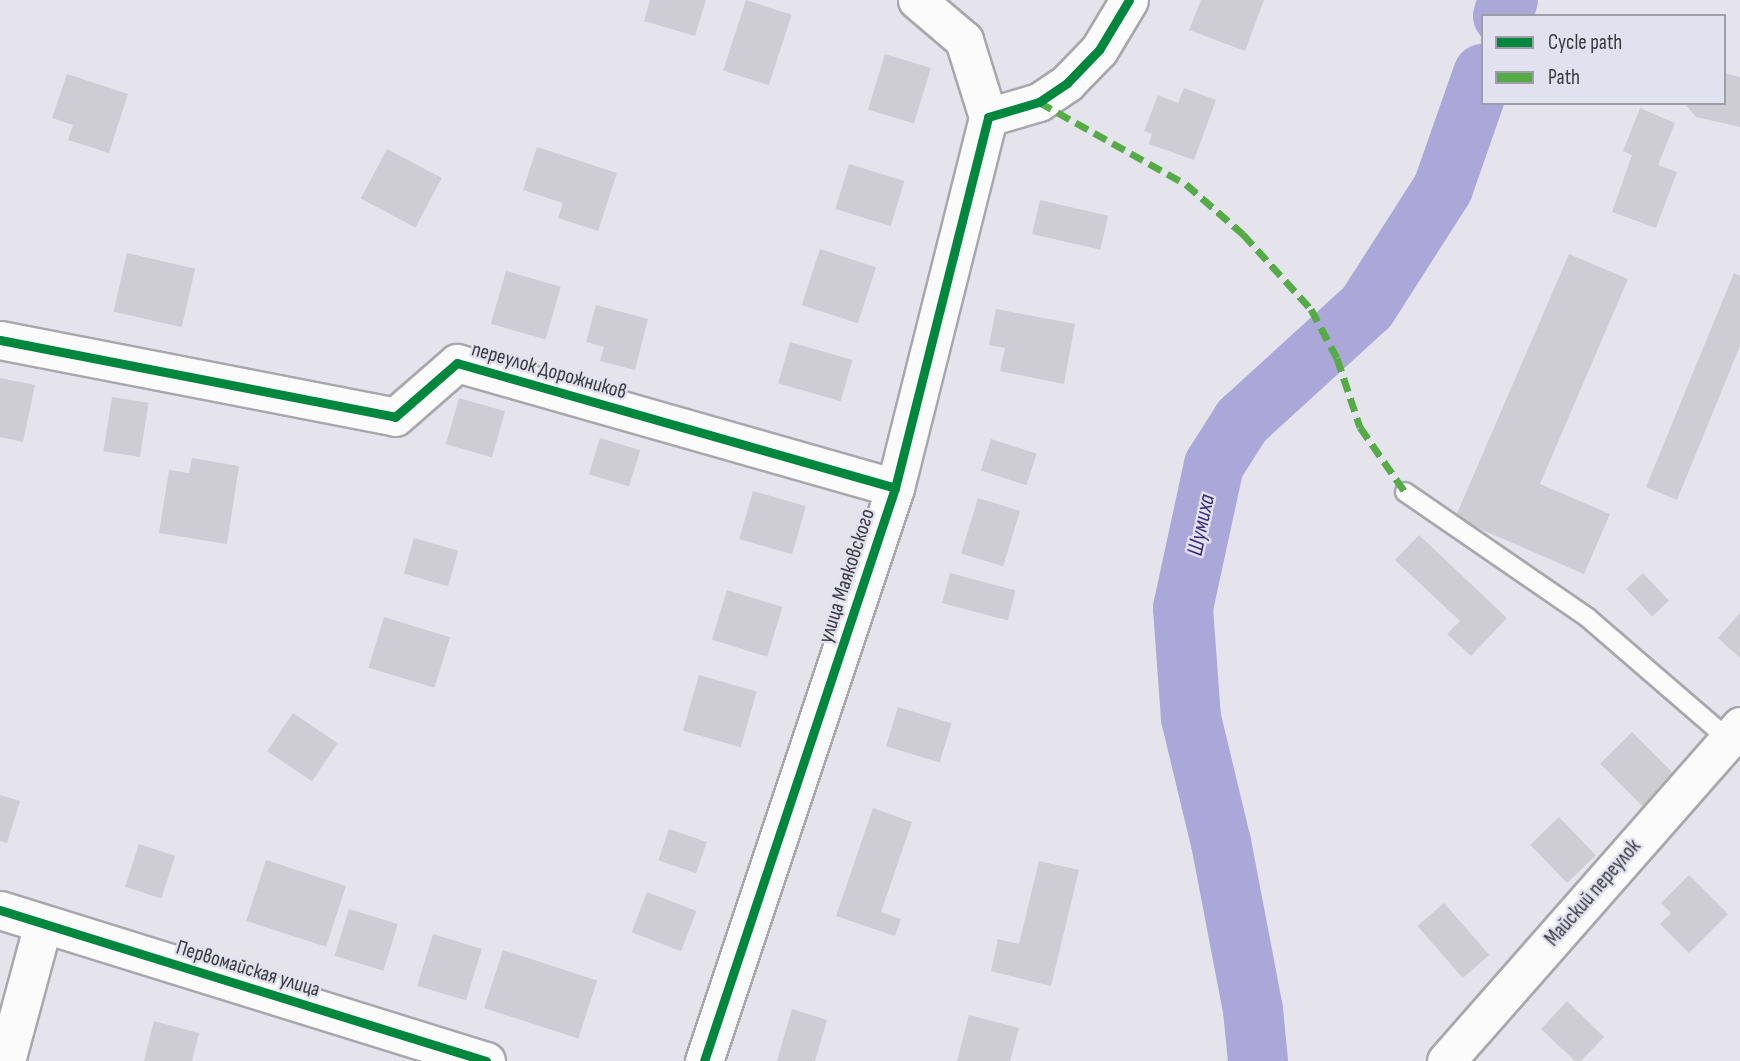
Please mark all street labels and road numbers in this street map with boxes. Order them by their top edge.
street label: переулок Дорожников [469,337,629,405]
street label: улица Маяковского [813,506,881,646]
street label: Майский переулок [1540,834,1646,952]
street label: Первомайская улица [173,935,323,1003]

